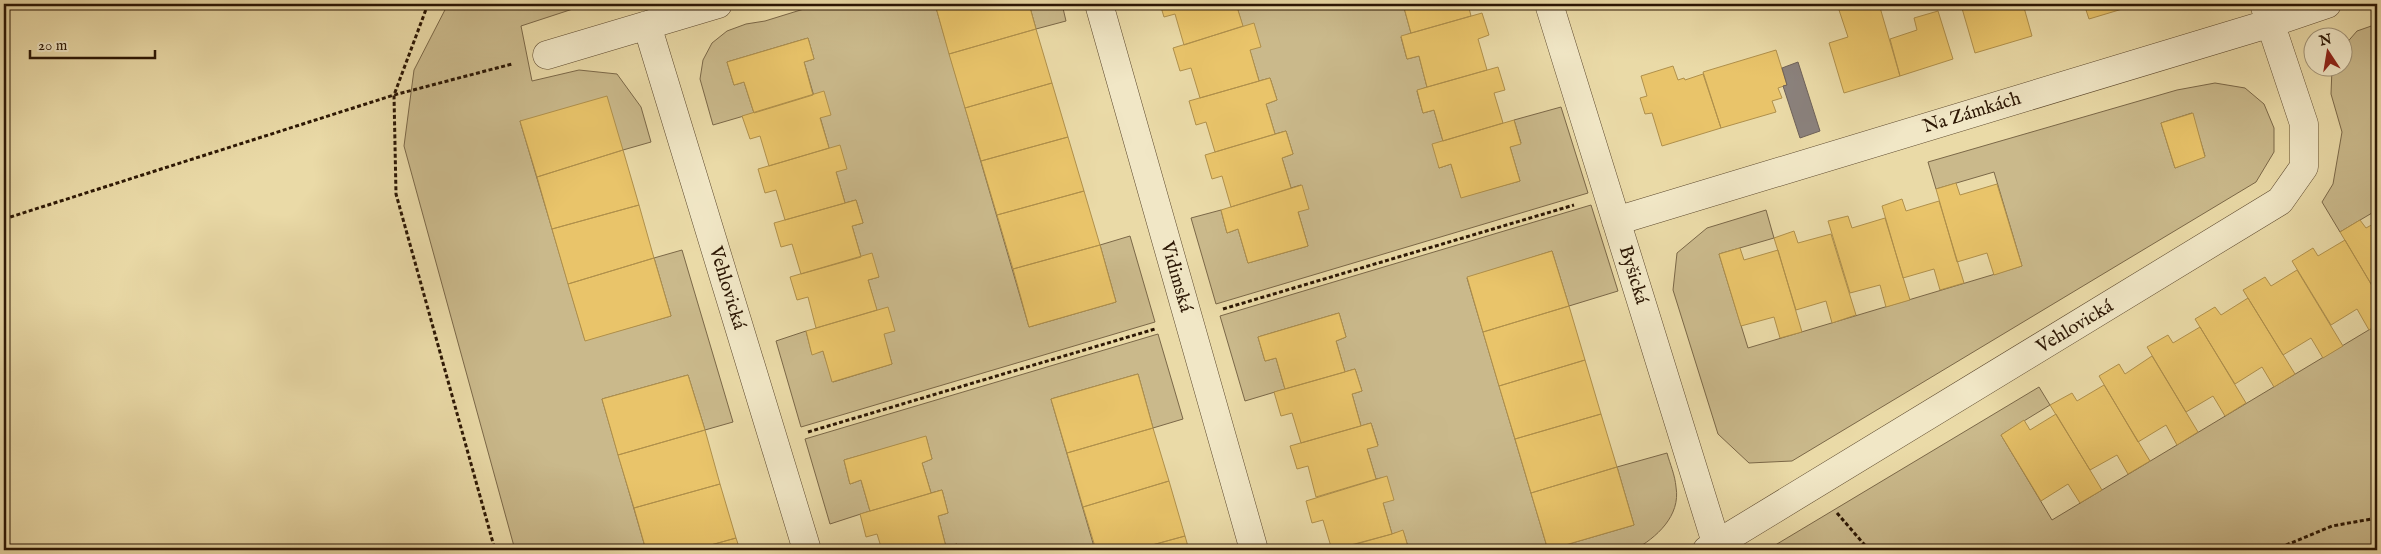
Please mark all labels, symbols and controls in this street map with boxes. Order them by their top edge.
scale bar [30,28,155,60]
north arrow [2304,28,2354,78]
text: N [2317,30,2333,51]
text: 20 m [38,36,68,55]
street label: Na Zámkách [1920,87,2024,139]
street label: Vidimská [1154,238,1198,316]
street label: Vehlovická [703,243,751,333]
street label: Byšická [1613,243,1653,308]
street label: Vehlovická [2031,294,2118,360]

